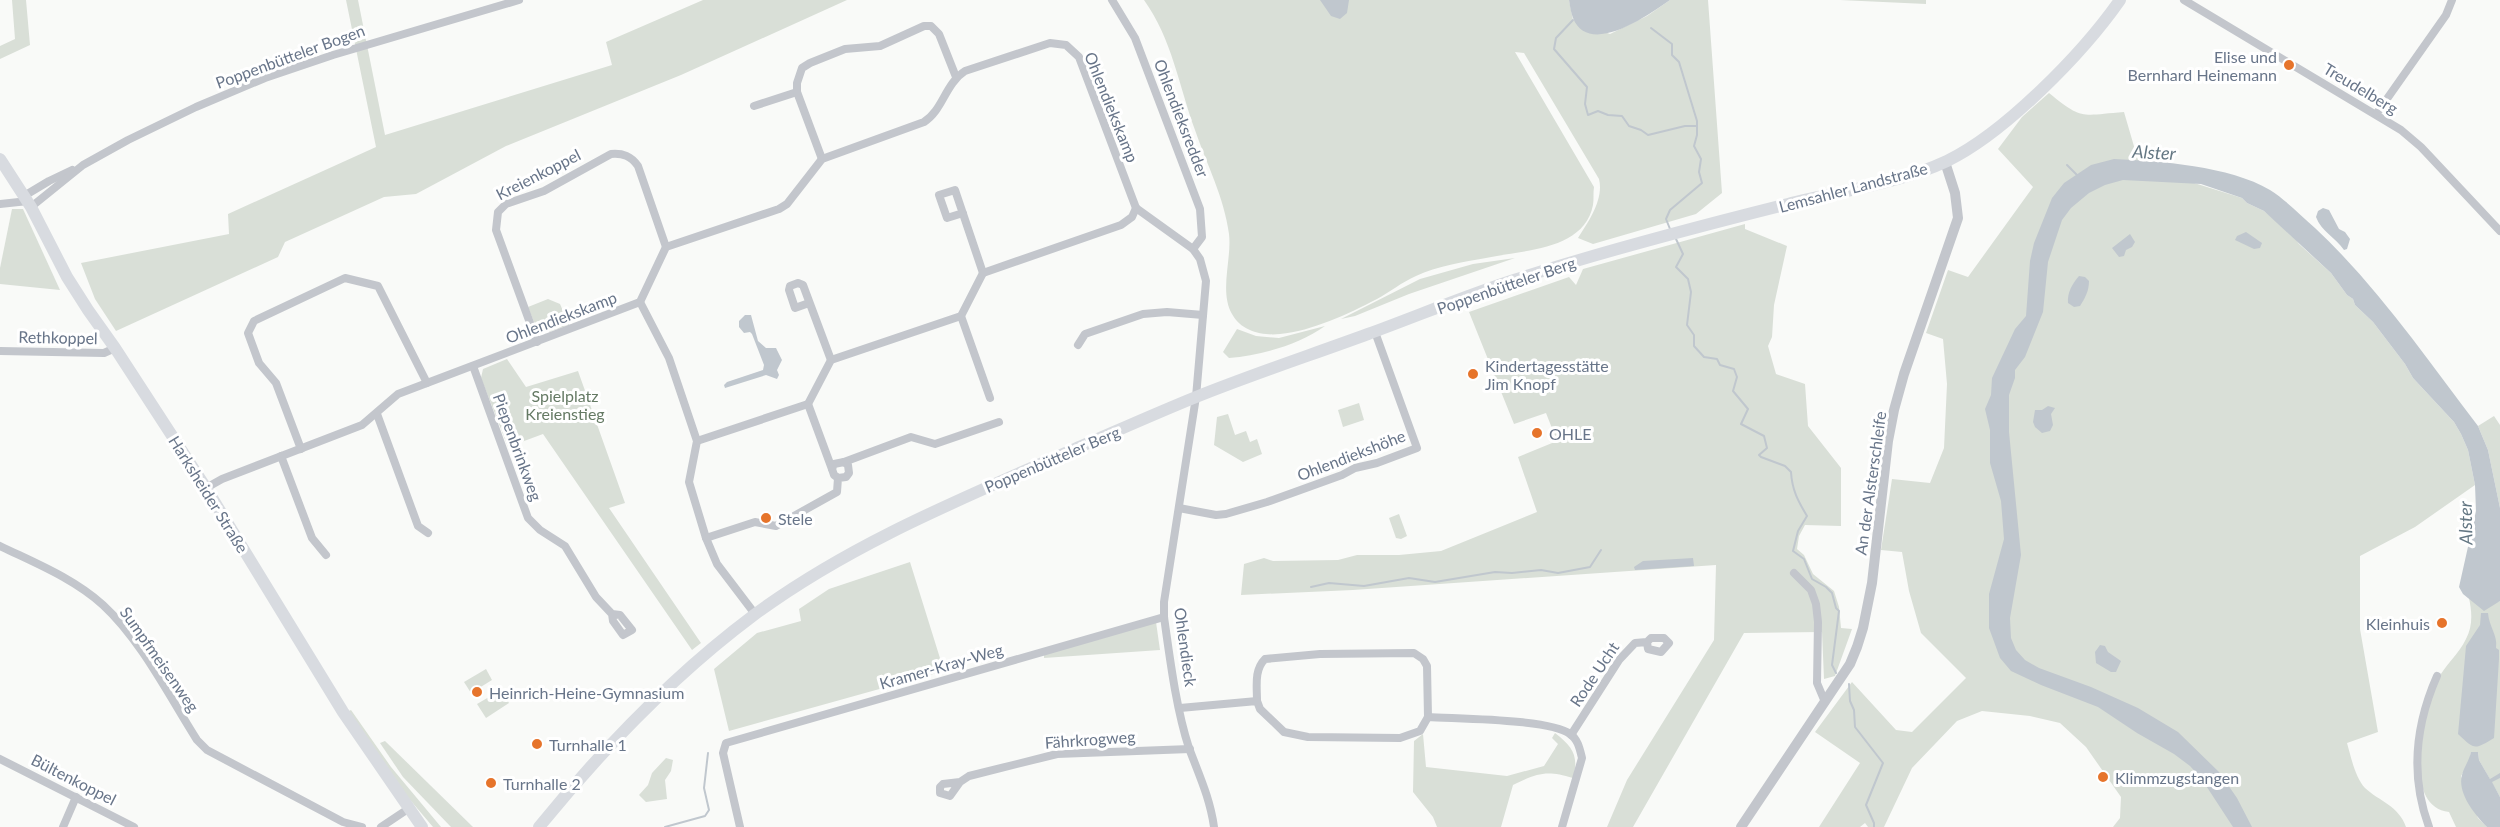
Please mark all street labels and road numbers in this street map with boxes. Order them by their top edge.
street label: Poppenbütteler Bogen [213,20,367,92]
street label: Ohlendiekskamp [1081,49,1143,165]
street label: Ohlendieksredder [1151,56,1213,180]
street label: Treudelberg [2320,58,2402,118]
street label: Kreienkoppel [492,144,584,204]
street label: Lemsahler Landstraße [1777,158,1929,216]
street label: Poppenbütteler Berg [1434,252,1578,318]
street label: Ohlendiekskamp [503,287,619,347]
street label: Rethkoppel [18,327,98,347]
street label: Piepenbrinkweg [490,391,546,503]
street label: An der Alsterschleife [1850,410,1890,556]
street label: Poppenbütteler Berg [981,422,1123,496]
street label: Ohlendiekshöhe [1294,426,1408,484]
street label: Harksheider Straße [165,432,253,556]
street label: Sumpfmeisenweg [117,603,203,715]
street label: Ohlendieck [1171,606,1201,689]
street label: Rode Ucht [1566,638,1623,710]
street label: Kramer-Kray-Weg [877,639,1005,693]
street label: Fährkrogweg [1044,726,1136,752]
street label: Bültenkoppel [28,749,120,809]

